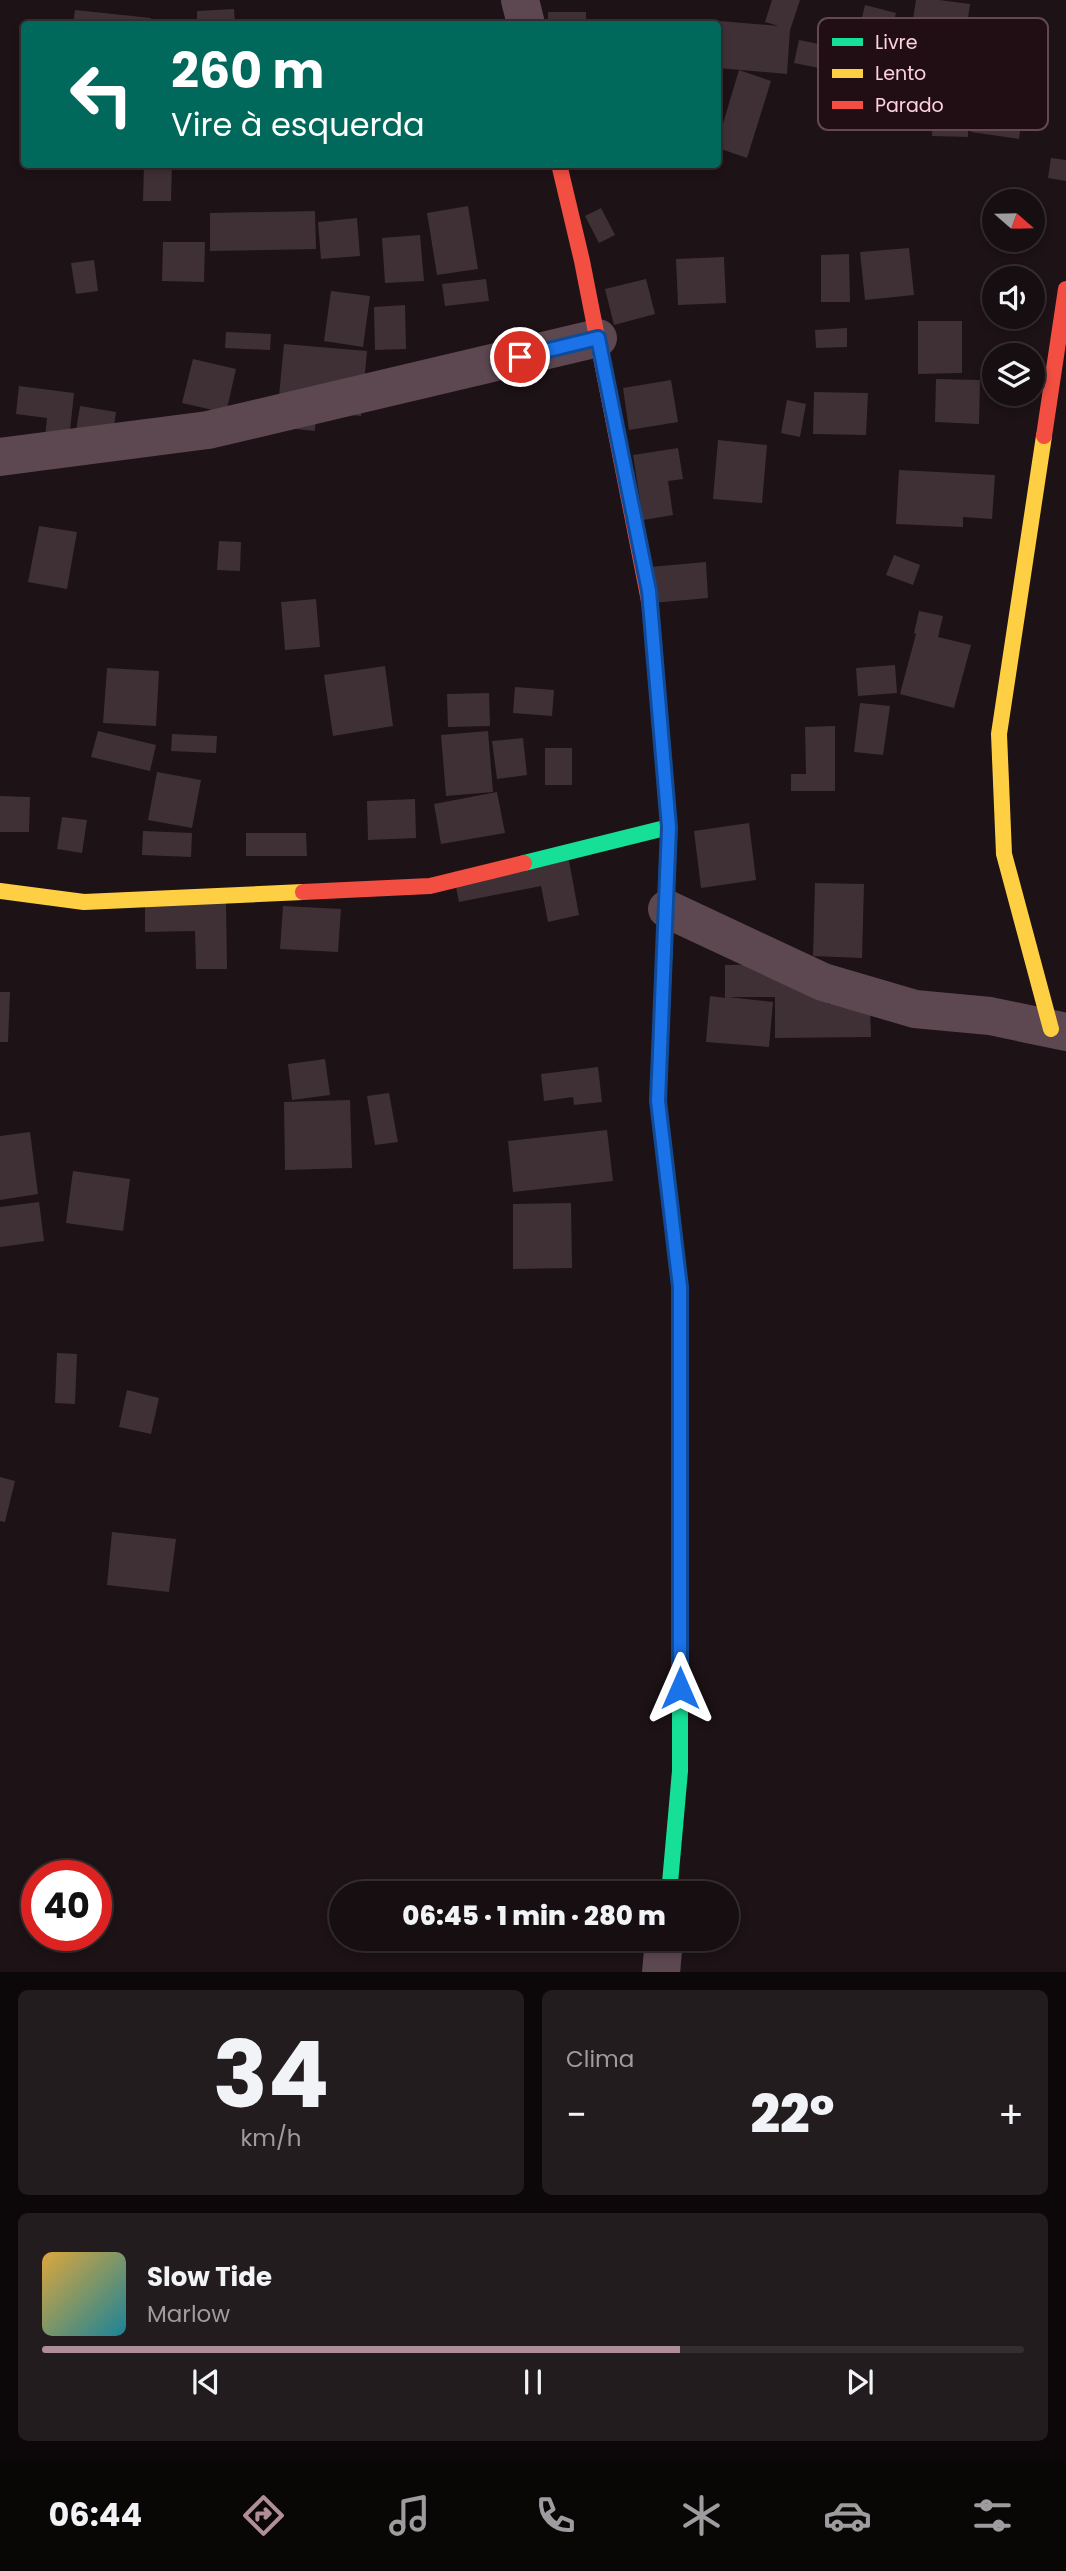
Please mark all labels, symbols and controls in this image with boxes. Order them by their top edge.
legend [818,18,1048,130]
text: Livre [875,29,917,56]
text: 260 m [171,37,324,105]
icon: left [56,49,147,140]
text: Lento [875,60,926,87]
text: Parado [875,92,944,119]
text: Vire à esquerda [171,102,425,147]
north arrow [982,189,1045,252]
map controls [982,189,1045,406]
button: sound [982,266,1045,329]
pin [490,327,550,387]
icon: arrive [501,338,539,376]
button: layers [982,343,1045,406]
position arrow [643,1651,717,1725]
speed limit sign: 40 [21,1860,112,1951]
text: 06:45 · 1 min · 280 m [402,1898,666,1934]
text: 34 [213,2011,329,2139]
text: Clima [566,2043,634,2075]
text: 22° [750,2078,835,2151]
text: − [566,2088,587,2141]
text: + [998,2088,1024,2141]
text: km/h [240,2122,302,2154]
text: Slow Tide [147,2259,272,2295]
text: Marlow [147,2298,230,2330]
icon: previous [187,2363,225,2401]
icon: pause [514,2363,552,2401]
icon: next [841,2363,879,2401]
icon: directions [239,2491,288,2540]
icon: music [385,2491,434,2540]
icon: phone [531,2491,580,2540]
icon: climate [677,2491,726,2540]
icon: car [823,2491,872,2540]
icon: filters [968,2491,1017,2540]
text: 06:44 [48,2492,142,2537]

